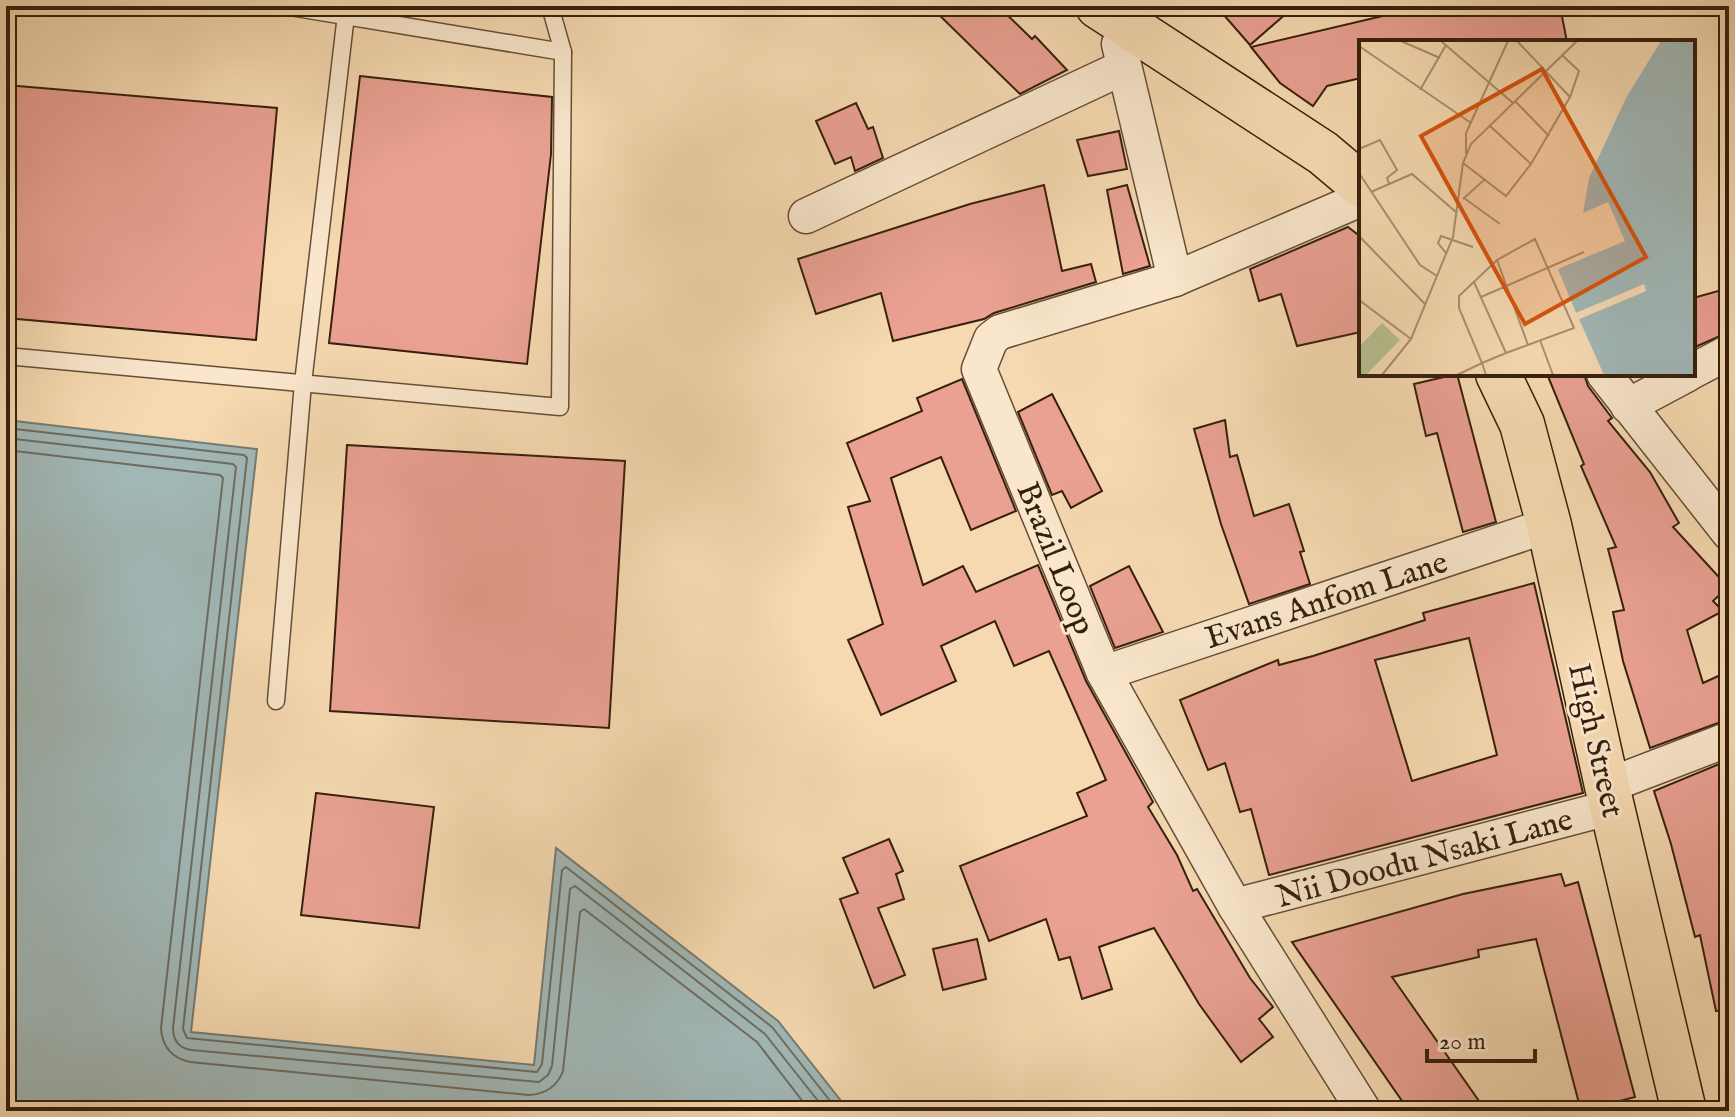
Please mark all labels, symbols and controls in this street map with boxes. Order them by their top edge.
inset map [1359,40,1695,376]
street label: Brazil Loop [1006,477,1104,641]
street label: Evans Anfom Lane [1200,543,1453,660]
street label: High Street [1557,660,1632,822]
street label: Nii Doodu Nsaki Lane [1272,800,1577,919]
scale bar [1427,1013,1535,1063]
text: 20 m [1439,1027,1486,1058]

